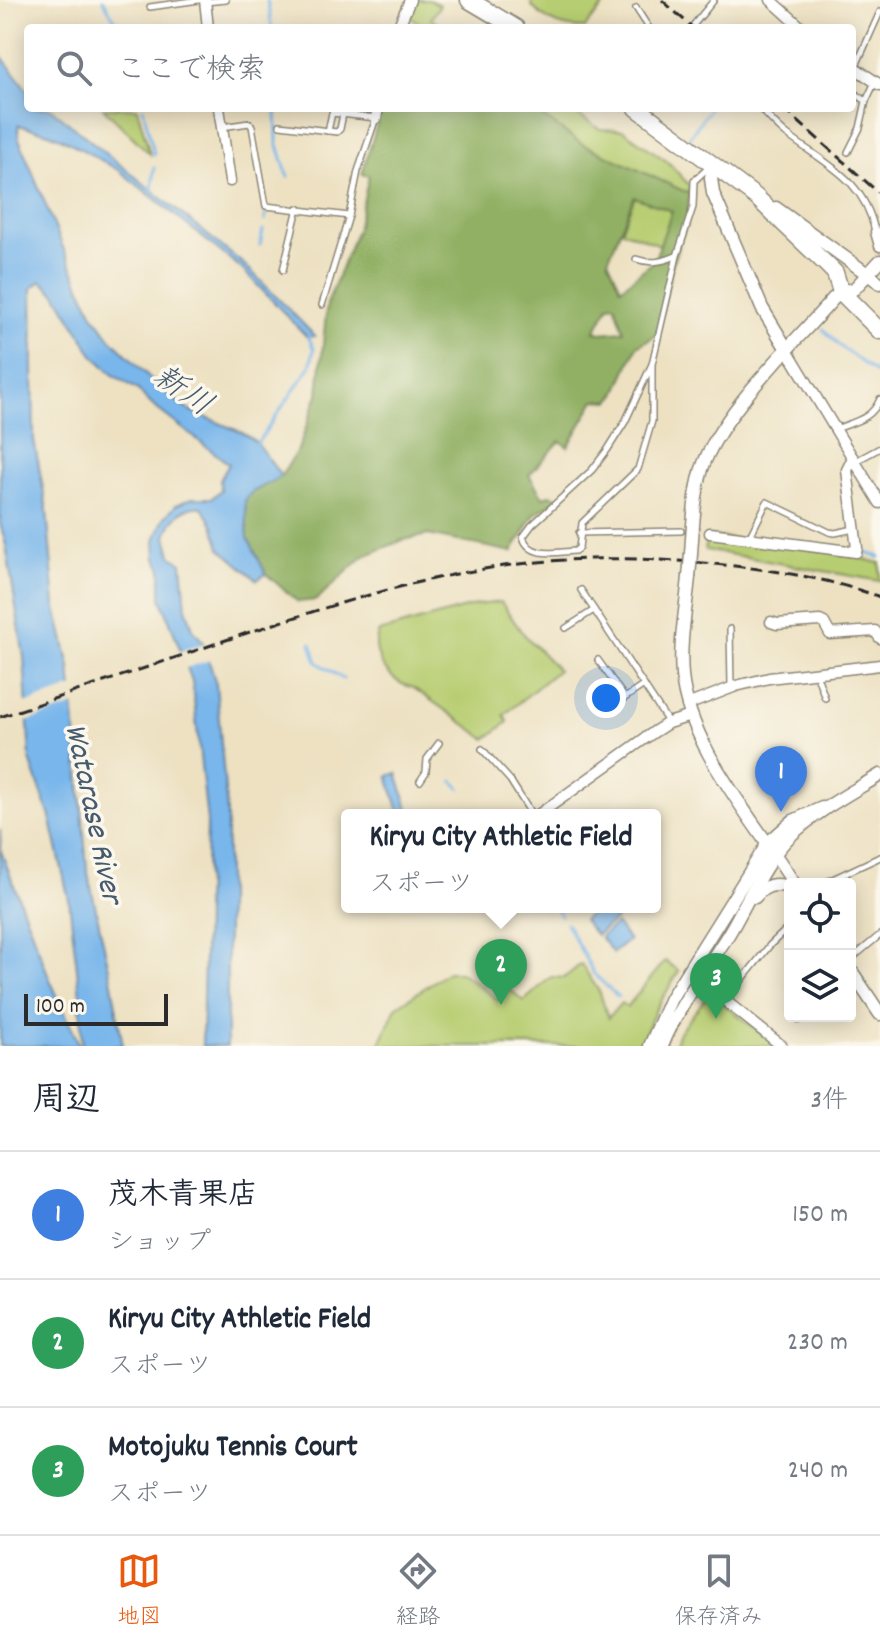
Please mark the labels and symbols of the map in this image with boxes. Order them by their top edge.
water label: 新川 [142,356,221,430]
your location [586,678,626,718]
water label: Watarase River [50,720,133,911]
pin: 1 [755,746,807,812]
pin: 2 [475,939,527,1005]
pin: 3 [690,953,742,1019]
scale bar [24,990,168,1026]

